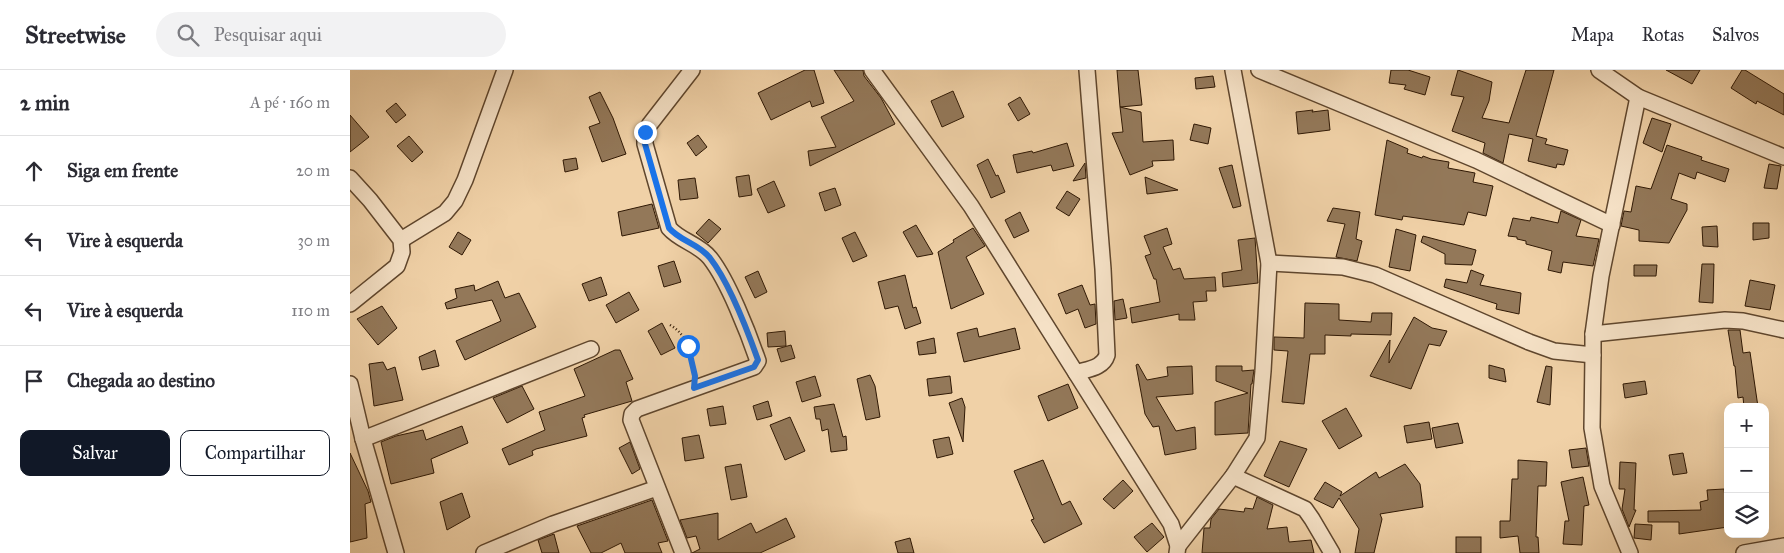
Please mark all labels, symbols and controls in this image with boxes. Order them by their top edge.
search box [156,12,506,57]
text: Streetwise [25,20,126,50]
icon: search [174,21,202,49]
text: Pesquisar aqui [214,23,322,46]
text: Mapa [1571,24,1614,46]
text: Rotas [1642,24,1684,46]
text: Salvos [1712,24,1759,46]
text: 2 min [20,90,70,116]
text: A pé · 160 m [250,93,330,112]
route end [634,121,657,144]
icon: ahead [20,157,48,185]
text: Siga em frente [67,159,178,182]
text: 20 m [296,161,330,180]
icon: left [20,227,48,255]
text: Vire à esquerda [67,229,183,252]
text: 30 m [297,231,330,250]
icon: left [20,297,48,325]
text: Vire à esquerda [67,299,183,322]
text: 110 m [291,301,330,320]
route start [677,335,700,358]
icon: arrive [20,367,48,395]
text: Chegada ao destino [67,369,215,392]
map controls [1724,403,1769,538]
button: + [1724,403,1769,448]
button: Salvar [20,430,170,476]
button: Compartilhar [180,430,330,476]
button: − [1724,448,1769,493]
button: layers [1724,493,1769,538]

